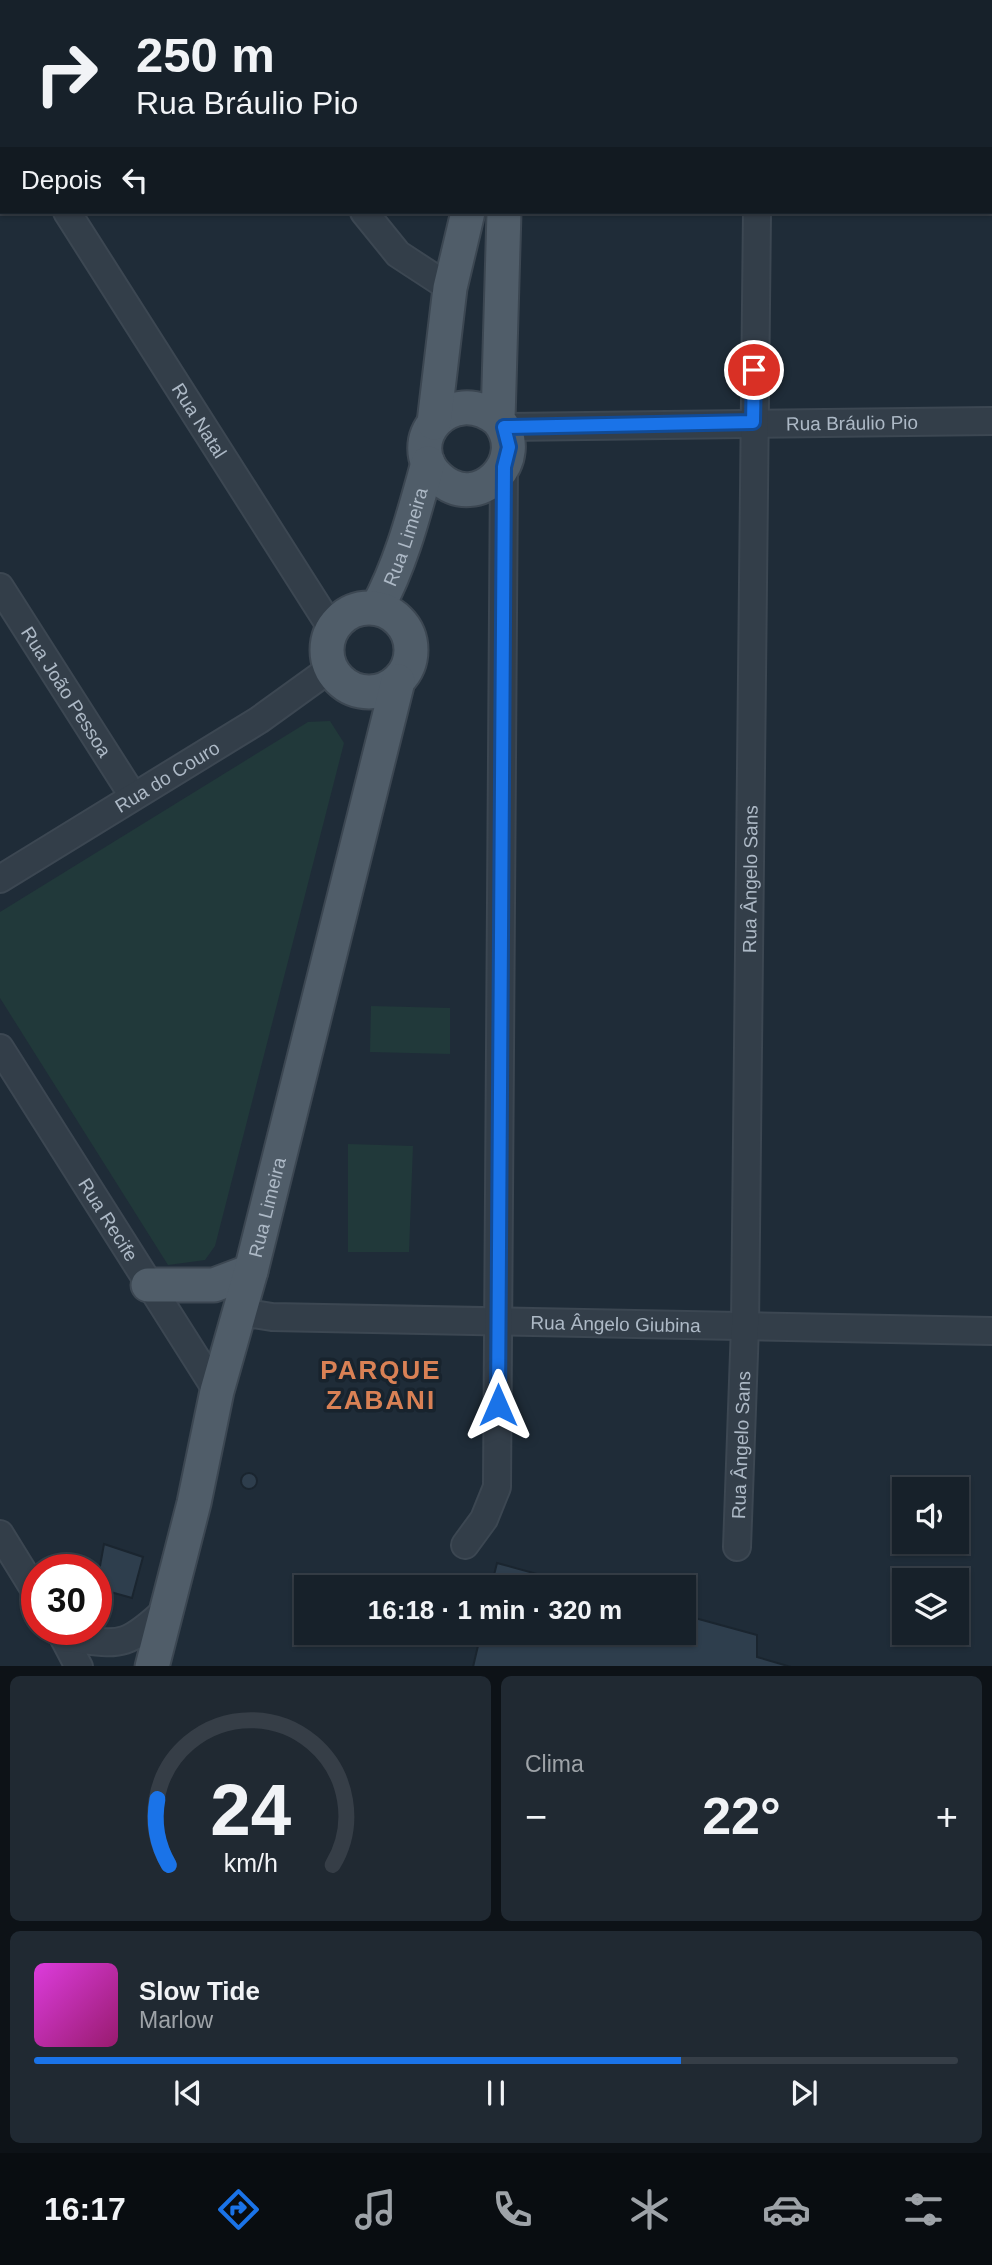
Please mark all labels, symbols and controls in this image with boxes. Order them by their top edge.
icon: right [21,28,112,119]
text: 250 m [136,28,275,82]
text: Rua Bráulio Pio [136,85,358,121]
icon: left [116,161,154,199]
text: Depois [21,165,102,195]
pin [724,340,784,400]
icon: arrive [735,351,773,389]
street label: Rua Natal [168,379,231,462]
street label: Rua Bráulio Pio [786,412,918,435]
street label: Rua Limeira [379,485,432,589]
street label: Rua João Pessoa [17,623,116,761]
street label: Rua do Couro [111,737,223,817]
street label: Rua Ângelo Sans [739,805,762,953]
street label: Rua Limeira [245,1155,290,1260]
street label: Rua Recife [74,1174,142,1265]
street label: Rua Ângelo Giubina [530,1312,701,1336]
district label: PARQUE ZABANI [320,1355,442,1415]
position arrow [461,1368,535,1442]
street label: Rua Ângelo Sans [728,1371,754,1519]
map controls [892,1477,969,1645]
button: sound [892,1477,969,1554]
speed limit sign: 30 [21,1554,112,1645]
button: layers [892,1568,969,1645]
text: 16:18 · 1 min · 320 m [368,1595,622,1625]
text: Clima [525,1751,584,1777]
text: 24 [210,1769,291,1850]
text: 22° [702,1787,781,1845]
text: − [525,1796,547,1838]
text: + [936,1796,958,1838]
text: km/h [223,1848,278,1876]
text: Slow Tide [139,1976,260,2006]
text: Marlow [139,2007,213,2033]
icon: previous [169,2074,207,2112]
icon: pause [477,2074,515,2112]
icon: next [785,2074,823,2112]
icon: directions [214,2185,263,2234]
icon: music [351,2185,400,2234]
icon: phone [488,2185,537,2234]
icon: climate [625,2185,674,2234]
icon: car [762,2185,811,2234]
icon: filters [899,2185,948,2234]
text: 16:17 [44,2191,126,2227]

